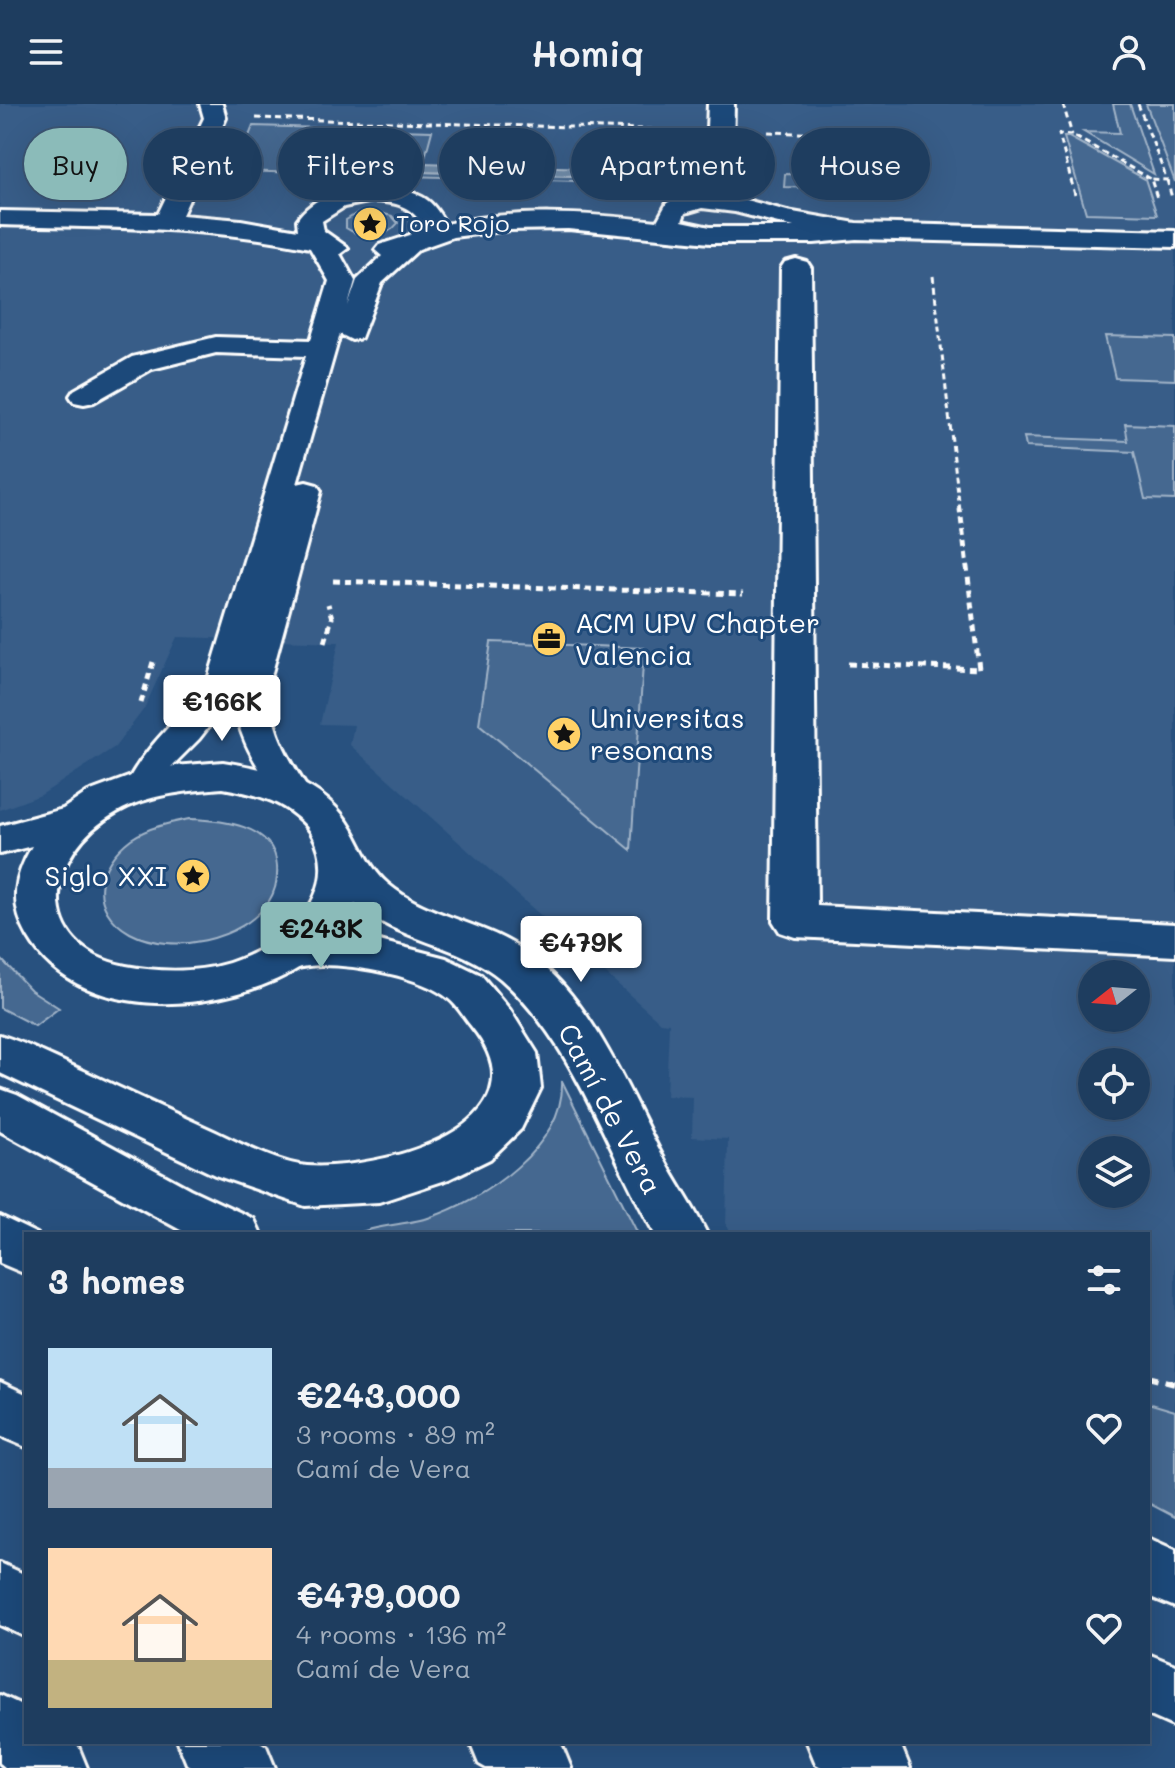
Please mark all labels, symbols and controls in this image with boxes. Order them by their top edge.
text: Homiq [531,29,644,76]
icon: menu [24,30,68,74]
icon: person [1107,30,1151,74]
chip: Buy [24,128,127,200]
chip: Rent [143,128,262,200]
chip: Filters [278,128,423,200]
chip: New [439,128,555,200]
chip: Apartment [571,128,775,200]
chip: House [791,128,930,200]
place icon: Toro Rojo [351,205,389,243]
place label: Toro Rojo [396,207,509,238]
place label: ACM UPV Chapter Valencia [575,604,820,672]
office icon: ACM UPV Chapter Valencia [530,620,568,658]
pin: €166K [166,675,278,743]
text: €166K [181,684,263,718]
place label: Universitas resonans [590,699,745,767]
place icon: Universitas resonans [545,715,583,753]
place label: Siglo XXI [44,857,167,893]
place icon: Siglo XXI [174,857,212,895]
pin: €243K [265,902,377,970]
text: €243K [279,911,363,945]
pin: €479K [525,916,637,984]
text: €479K [539,925,623,959]
north arrow [1078,960,1150,1032]
map controls [1078,960,1150,1208]
street label: Camí de Vera [551,1017,671,1200]
button: locate [1078,1048,1150,1120]
button: layers [1078,1136,1150,1208]
text: 3 homes [48,1258,185,1303]
icon: filters [1082,1258,1126,1302]
text: €243,000 [296,1372,461,1417]
icon: home [112,1380,208,1476]
icon: heart [1082,1406,1126,1450]
text: 3 rooms · 89 m² [296,1417,495,1451]
text: Camí de Vera [296,1451,471,1485]
text: €479,000 [296,1572,461,1617]
icon: home [112,1580,208,1676]
icon: heart [1082,1606,1126,1650]
text: 4 rooms · 136 m² [296,1617,506,1651]
text: Camí de Vera [296,1651,471,1685]

